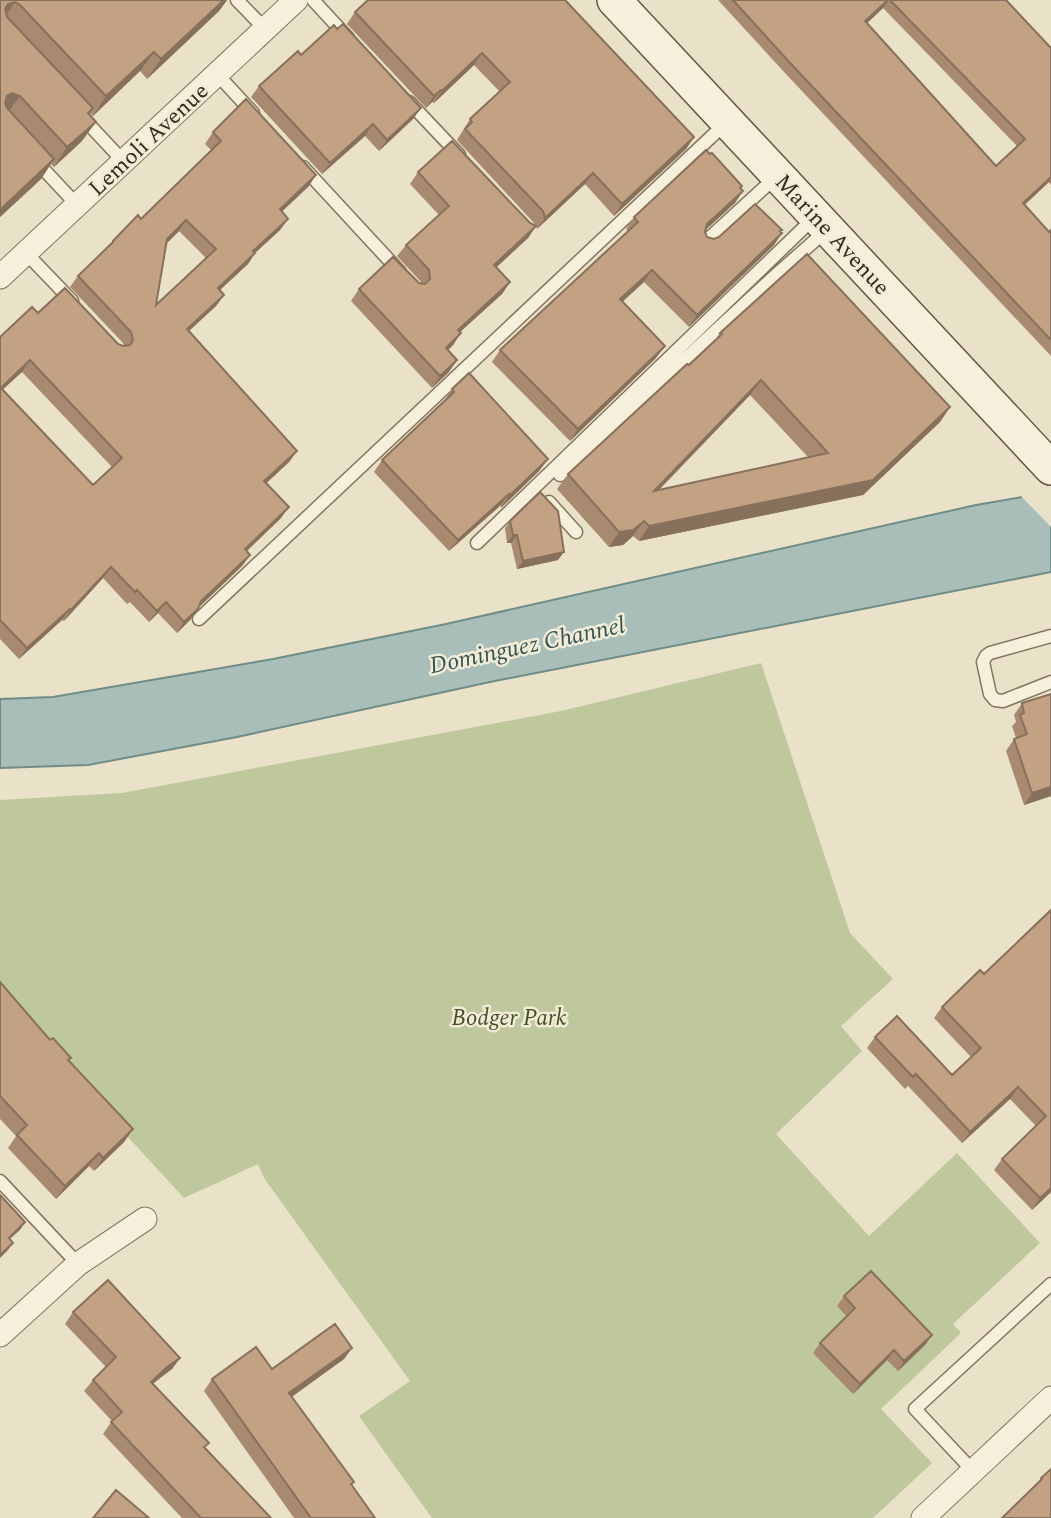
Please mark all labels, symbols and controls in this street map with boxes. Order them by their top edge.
street label: Lemoli Avenue [81,75,217,205]
street label: Marine Avenue [766,166,898,304]
water label: Dominguez Channel [426,608,628,684]
park label: Bodger Park [451,1001,567,1036]

